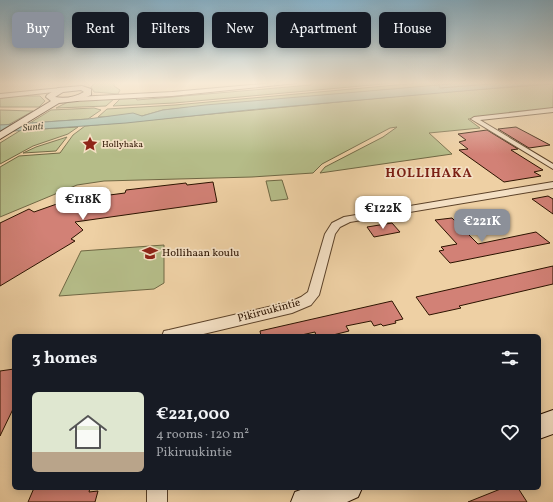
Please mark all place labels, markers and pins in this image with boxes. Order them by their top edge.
place icon: Hollyhaka [81,135,99,153]
place label: Hollyhaka [102,138,143,151]
pin: €118K [55,187,111,221]
pin: €122K [355,196,411,230]
pin: €221K [454,209,510,243]
school or university icon: Hollihaan koulu [141,244,159,262]
place label: Hollihaan koulu [162,246,240,261]

